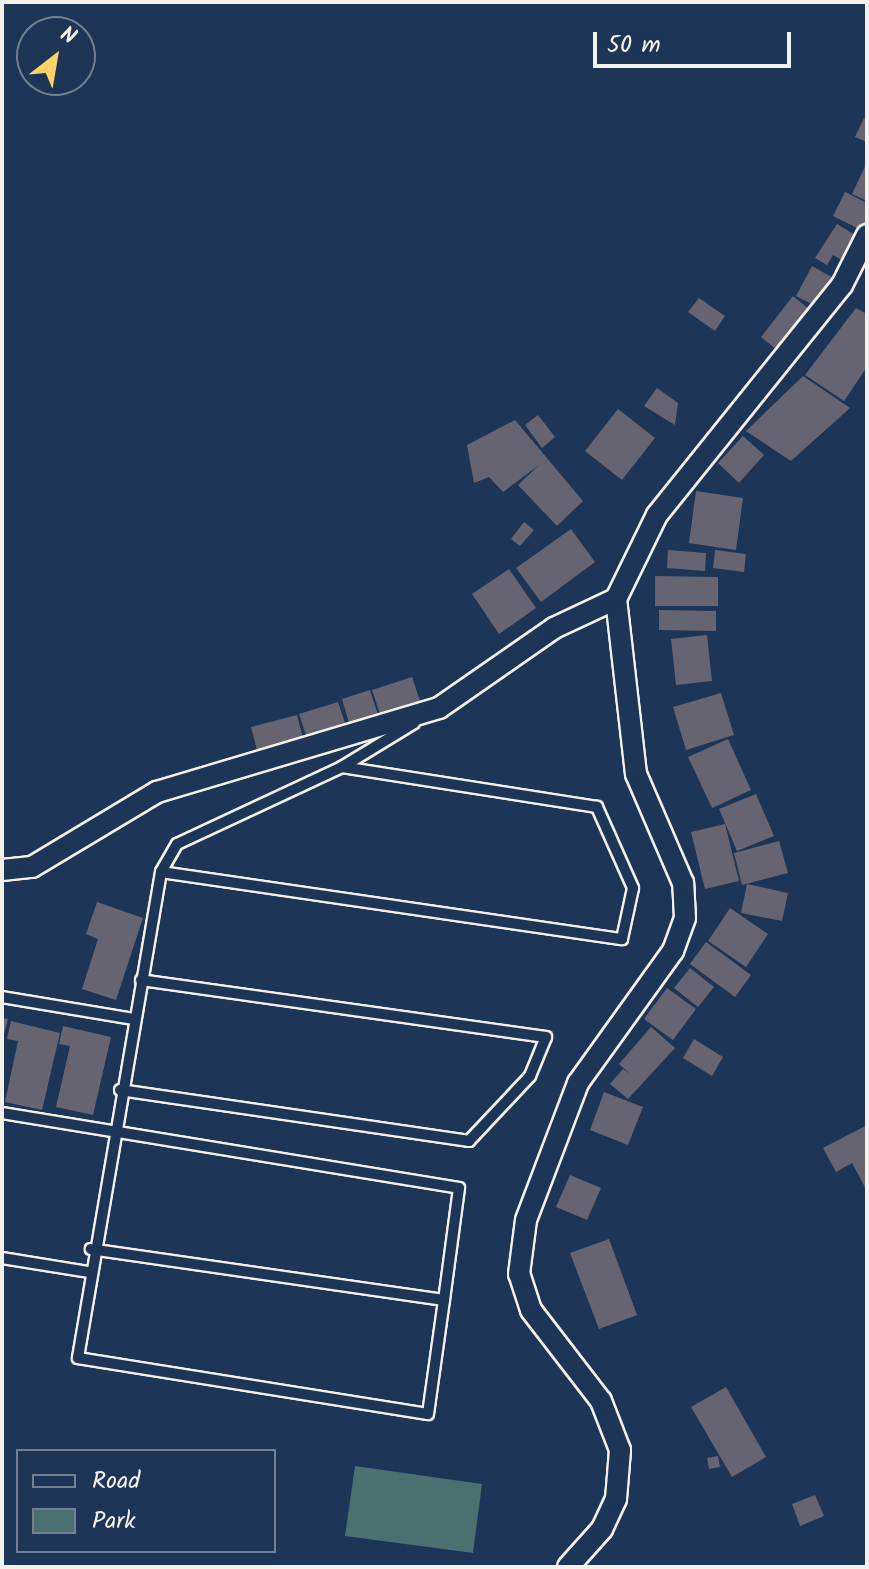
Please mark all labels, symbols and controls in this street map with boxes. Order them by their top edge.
north arrow [16,16,96,96]
scale bar [597,16,795,66]
text: N [53,18,83,55]
text: 50 m [607,26,661,65]
legend [16,1449,276,1553]
text: Road [92,1462,140,1501]
text: Park [92,1502,136,1541]

